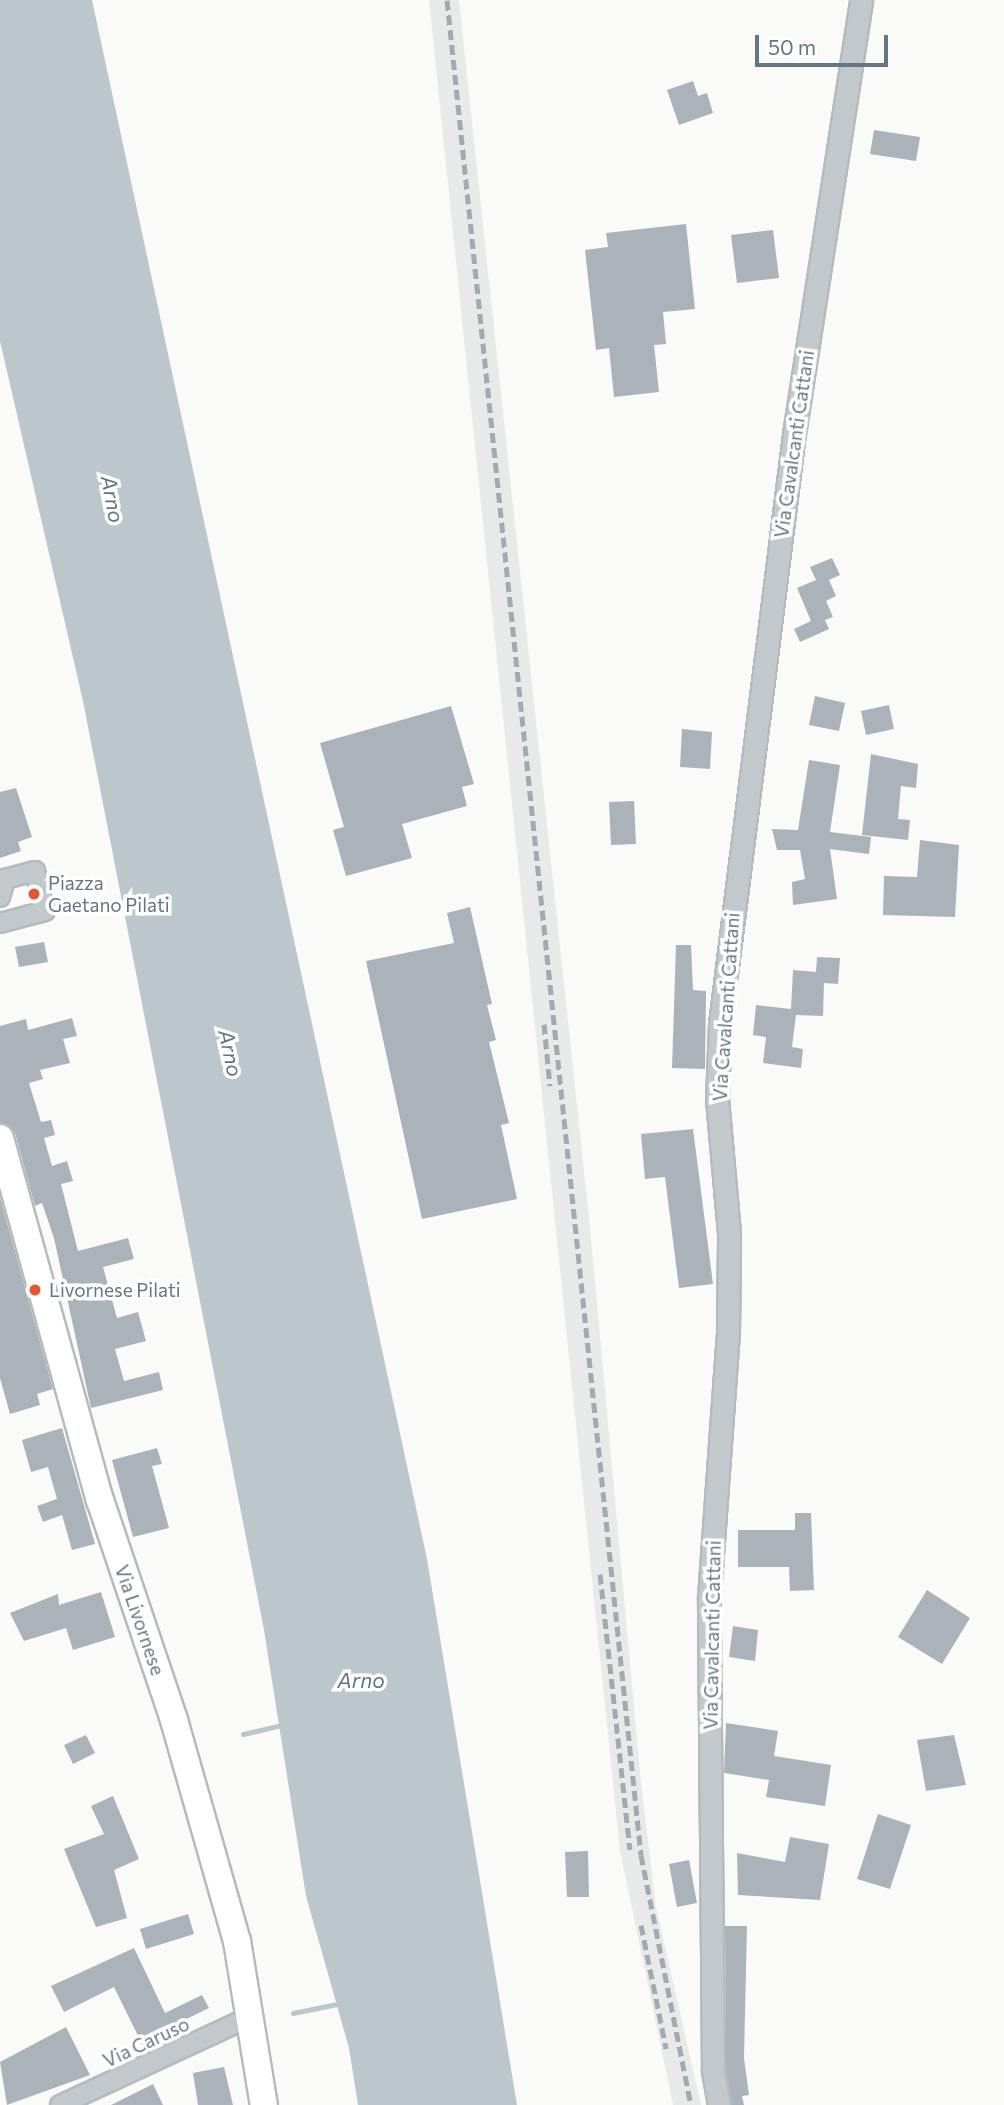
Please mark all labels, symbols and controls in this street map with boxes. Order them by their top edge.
scale bar [759,21,892,65]
text: 50 m [768,34,816,59]
street label: Via Cavalcanti Cattani [770,349,818,539]
water label: Arno [96,473,130,525]
place label: Piazza Gaetano Pilati [48,872,170,916]
marker: Piazza Gaetano Pilati [26,886,42,902]
street label: Via Cavalcanti Cattani [708,912,744,1102]
water label: Arno [214,1027,248,1079]
place label: Livornese Pilati [49,1279,181,1301]
marker: Livornese Pilati [27,1282,43,1298]
street label: Via Cavalcanti Cattani [699,1540,725,1730]
street label: Via Livornese [110,1562,170,1678]
water label: Arno [337,1667,385,1693]
street label: Via Caruso [99,2012,193,2072]

